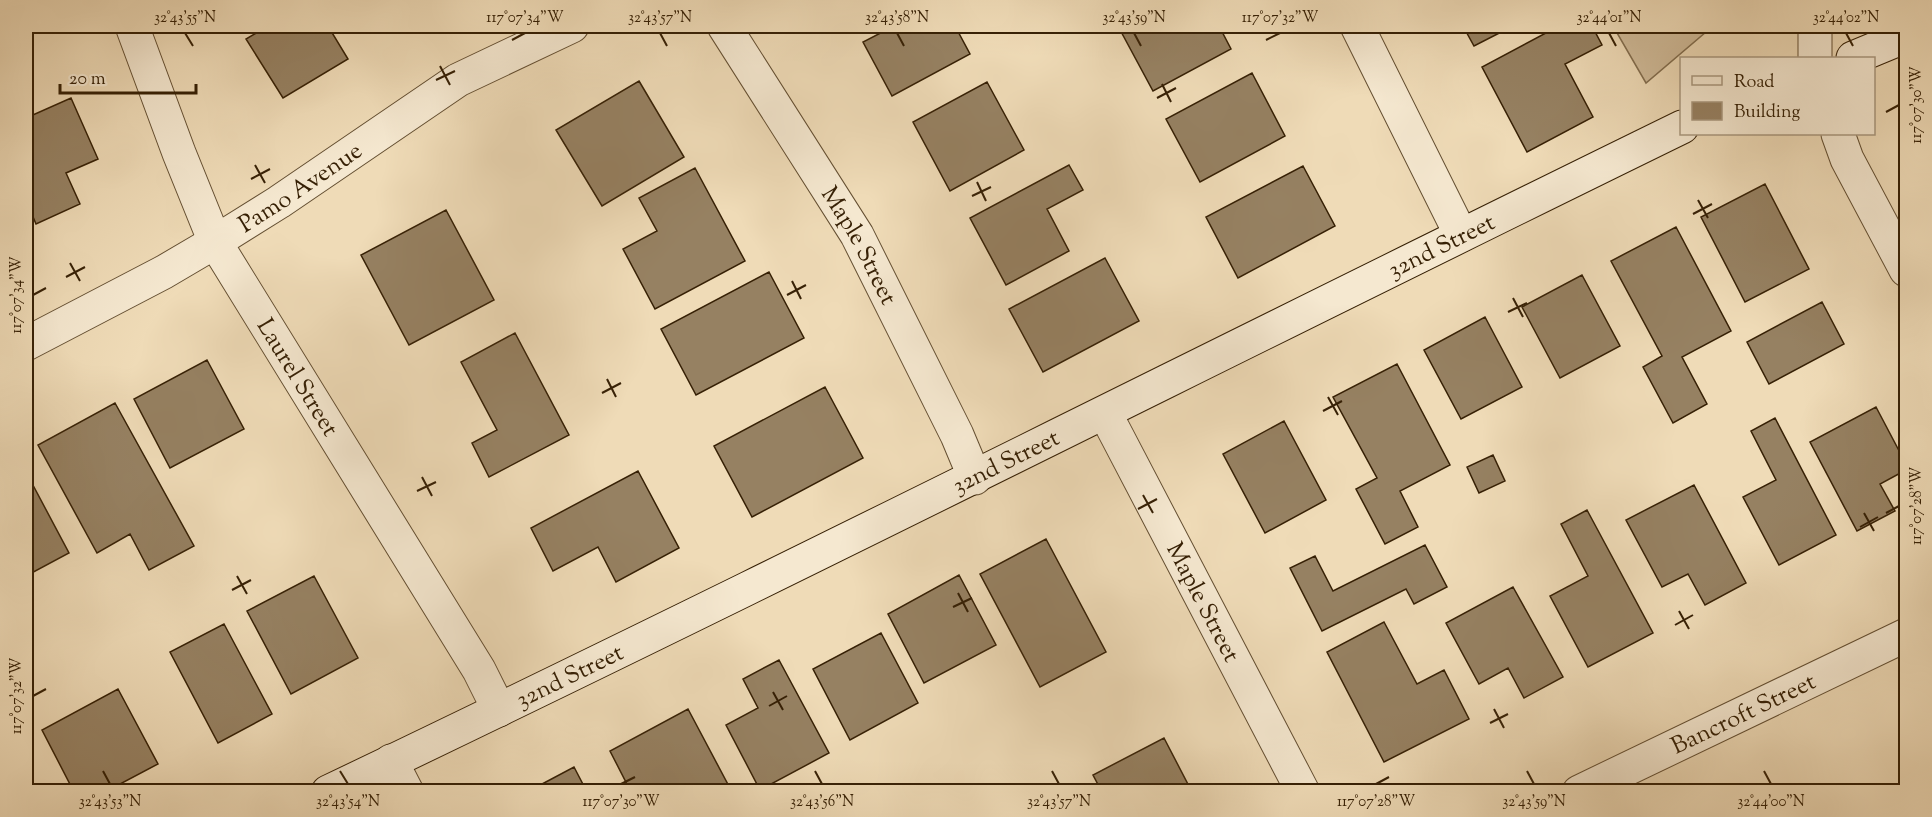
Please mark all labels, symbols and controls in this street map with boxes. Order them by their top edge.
text: 32°43'55"N [154,8,216,29]
text: 117°07'34"W [486,8,564,29]
text: 32°43'57"N [628,8,692,29]
text: 32°43'58"N [865,8,929,29]
text: 32°43'59"N [1102,8,1166,29]
text: 117°07'32"W [1242,8,1319,29]
text: 32°44'01"N [1576,8,1642,29]
text: 32°44'02"N [1813,8,1879,29]
scale bar [60,57,196,95]
legend [1680,57,1875,135]
text: 117°07'30"W [1907,66,1928,144]
text: 20 m [69,67,106,93]
text: Road [1734,70,1774,96]
text: Building [1734,100,1800,126]
street label: Pamo Avenue [232,135,370,242]
street label: Maple Street [811,180,904,311]
street label: 32nd Street [1383,206,1501,288]
text: 117°07'34"W [7,256,28,334]
street label: Laurel Street [247,313,346,444]
street label: 32nd Street [947,422,1066,504]
text: 117°07'28"W [1907,467,1928,545]
street label: Maple Street [1156,537,1247,669]
street label: 32nd Street [511,637,630,718]
text: 117°07'32"W [7,657,28,734]
street label: Bancroft Street [1666,666,1822,764]
text: 32°43'53"N [79,792,141,813]
text: 32°43'54"N [316,792,380,813]
text: 117°07'30"W [582,792,660,813]
text: 32°43'56"N [790,792,854,813]
text: 32°43'57"N [1027,792,1091,813]
text: 117°07'28"W [1337,792,1415,813]
text: 32°43'59"N [1502,792,1566,813]
text: 32°44'00"N [1737,792,1805,813]

